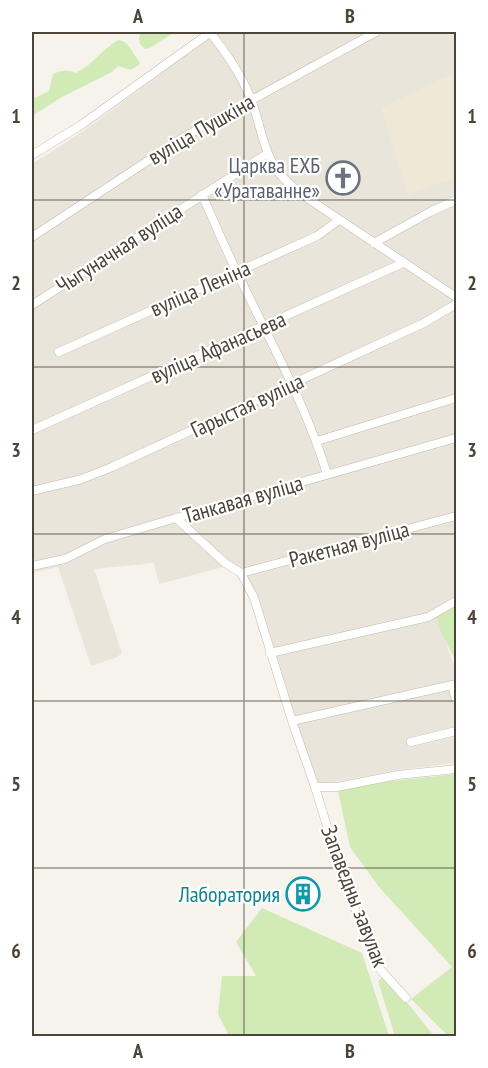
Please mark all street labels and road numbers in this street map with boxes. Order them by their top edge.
street label: вуліца Пушкіна [143,87,259,171]
street label: Чыгуначная вуліца [51,197,187,299]
street label: вуліца Леніна [146,254,254,322]
street label: вуліца Афанасьева [146,305,290,389]
street label: Гарыстая вуліца [186,367,308,443]
street label: Танкавая вуліца [180,469,306,529]
street label: Ракетная вуліца [286,515,412,573]
street label: Запаведны завулак [315,821,395,971]

